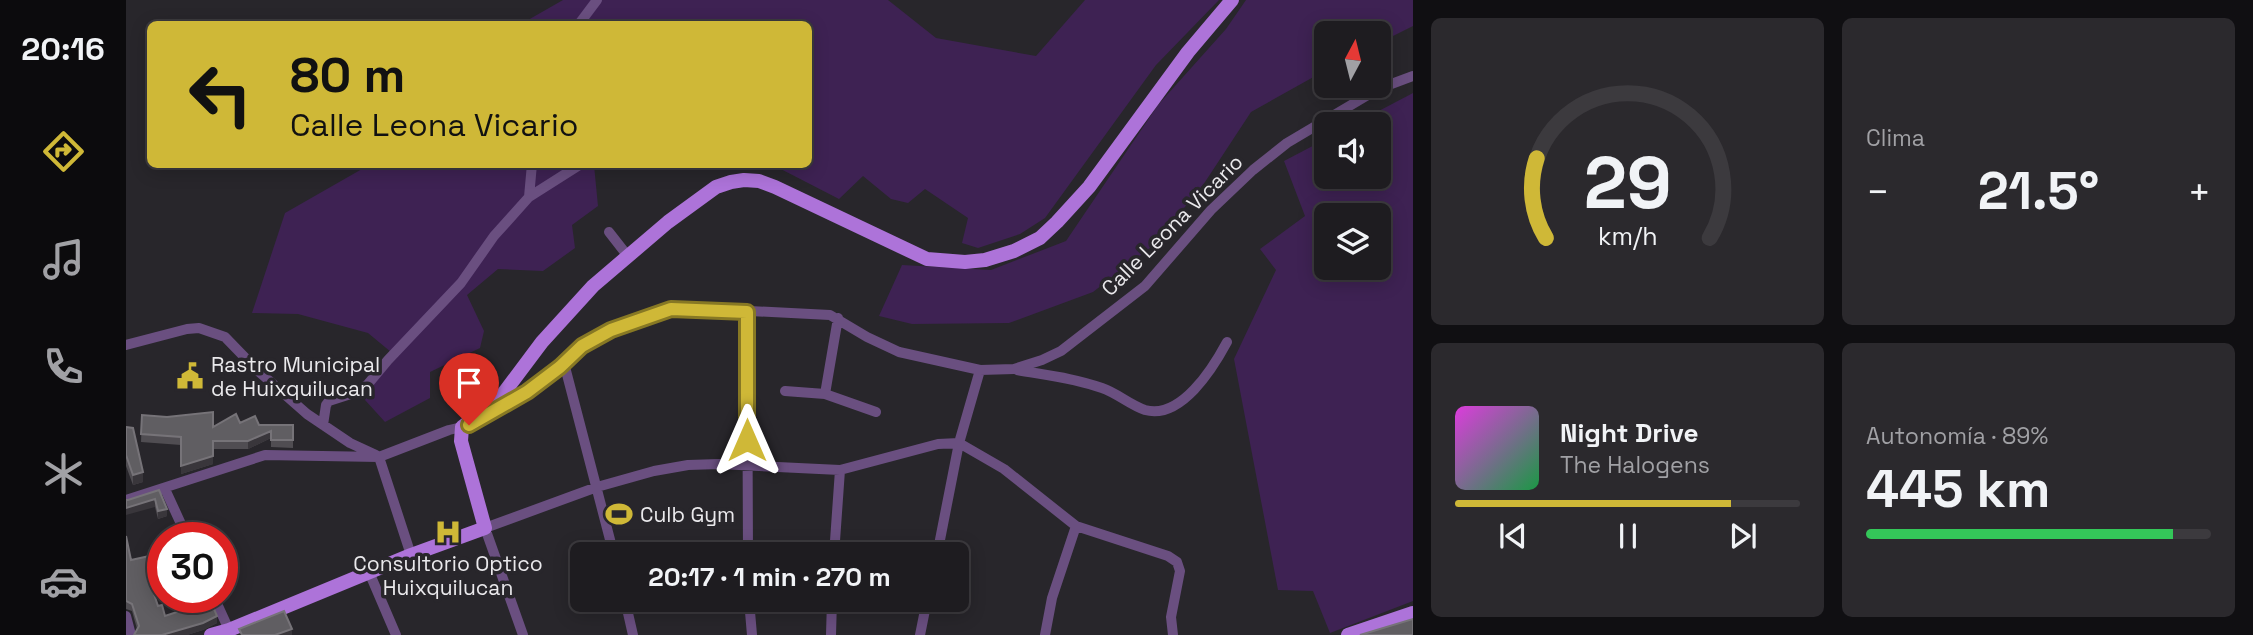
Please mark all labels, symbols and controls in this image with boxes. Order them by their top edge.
north arrow [1314,21,1391,98]
map controls [1314,21,1391,280]
text: 20:16 [21,29,105,69]
text: 80 m [290,44,405,106]
icon: left [175,49,266,140]
text: Calle Leona Vicario [290,105,579,145]
button: sound [1314,112,1391,189]
text: Clima [1866,123,1925,153]
icon: directions [39,127,88,176]
text: 29 [1584,136,1671,229]
street label: Calle Leona Vicario [1096,149,1248,301]
text: 21.5° [1978,158,2099,224]
text: − [1866,168,1890,216]
text: + [2187,168,2211,216]
button: layers [1314,203,1391,280]
text: km/h [1598,219,1657,251]
icon: music [39,235,88,284]
icon: phone [39,342,88,391]
place label: Rastro Municipal de Huixquilucan [211,351,380,402]
pin [439,353,499,425]
public building icon: Rastro Municipal de Huixquilucan [175,361,205,391]
icon: arrive [450,364,488,402]
position arrow [710,403,784,477]
text: Night Drive [1560,416,1698,450]
text: Autonomía · 89% [1866,421,2048,451]
icon: climate [39,449,88,498]
text: The Halogens [1560,450,1710,480]
text: 445 km [1866,456,2050,522]
sports icon: Culb Gym [604,499,634,529]
place label: Culb Gym [640,501,735,528]
hospital icon: Consultorio Optico Huixquilucan [433,517,463,547]
icon: previous [1494,517,1532,555]
icon: pause [1609,517,1647,555]
icon: next [1724,517,1762,555]
speed limit sign: 30 [147,522,238,613]
place label: Consultorio Optico Huixquilucan [353,550,543,601]
icon: car [39,557,88,606]
text: 20:17 · 1 min · 270 m [648,560,891,594]

